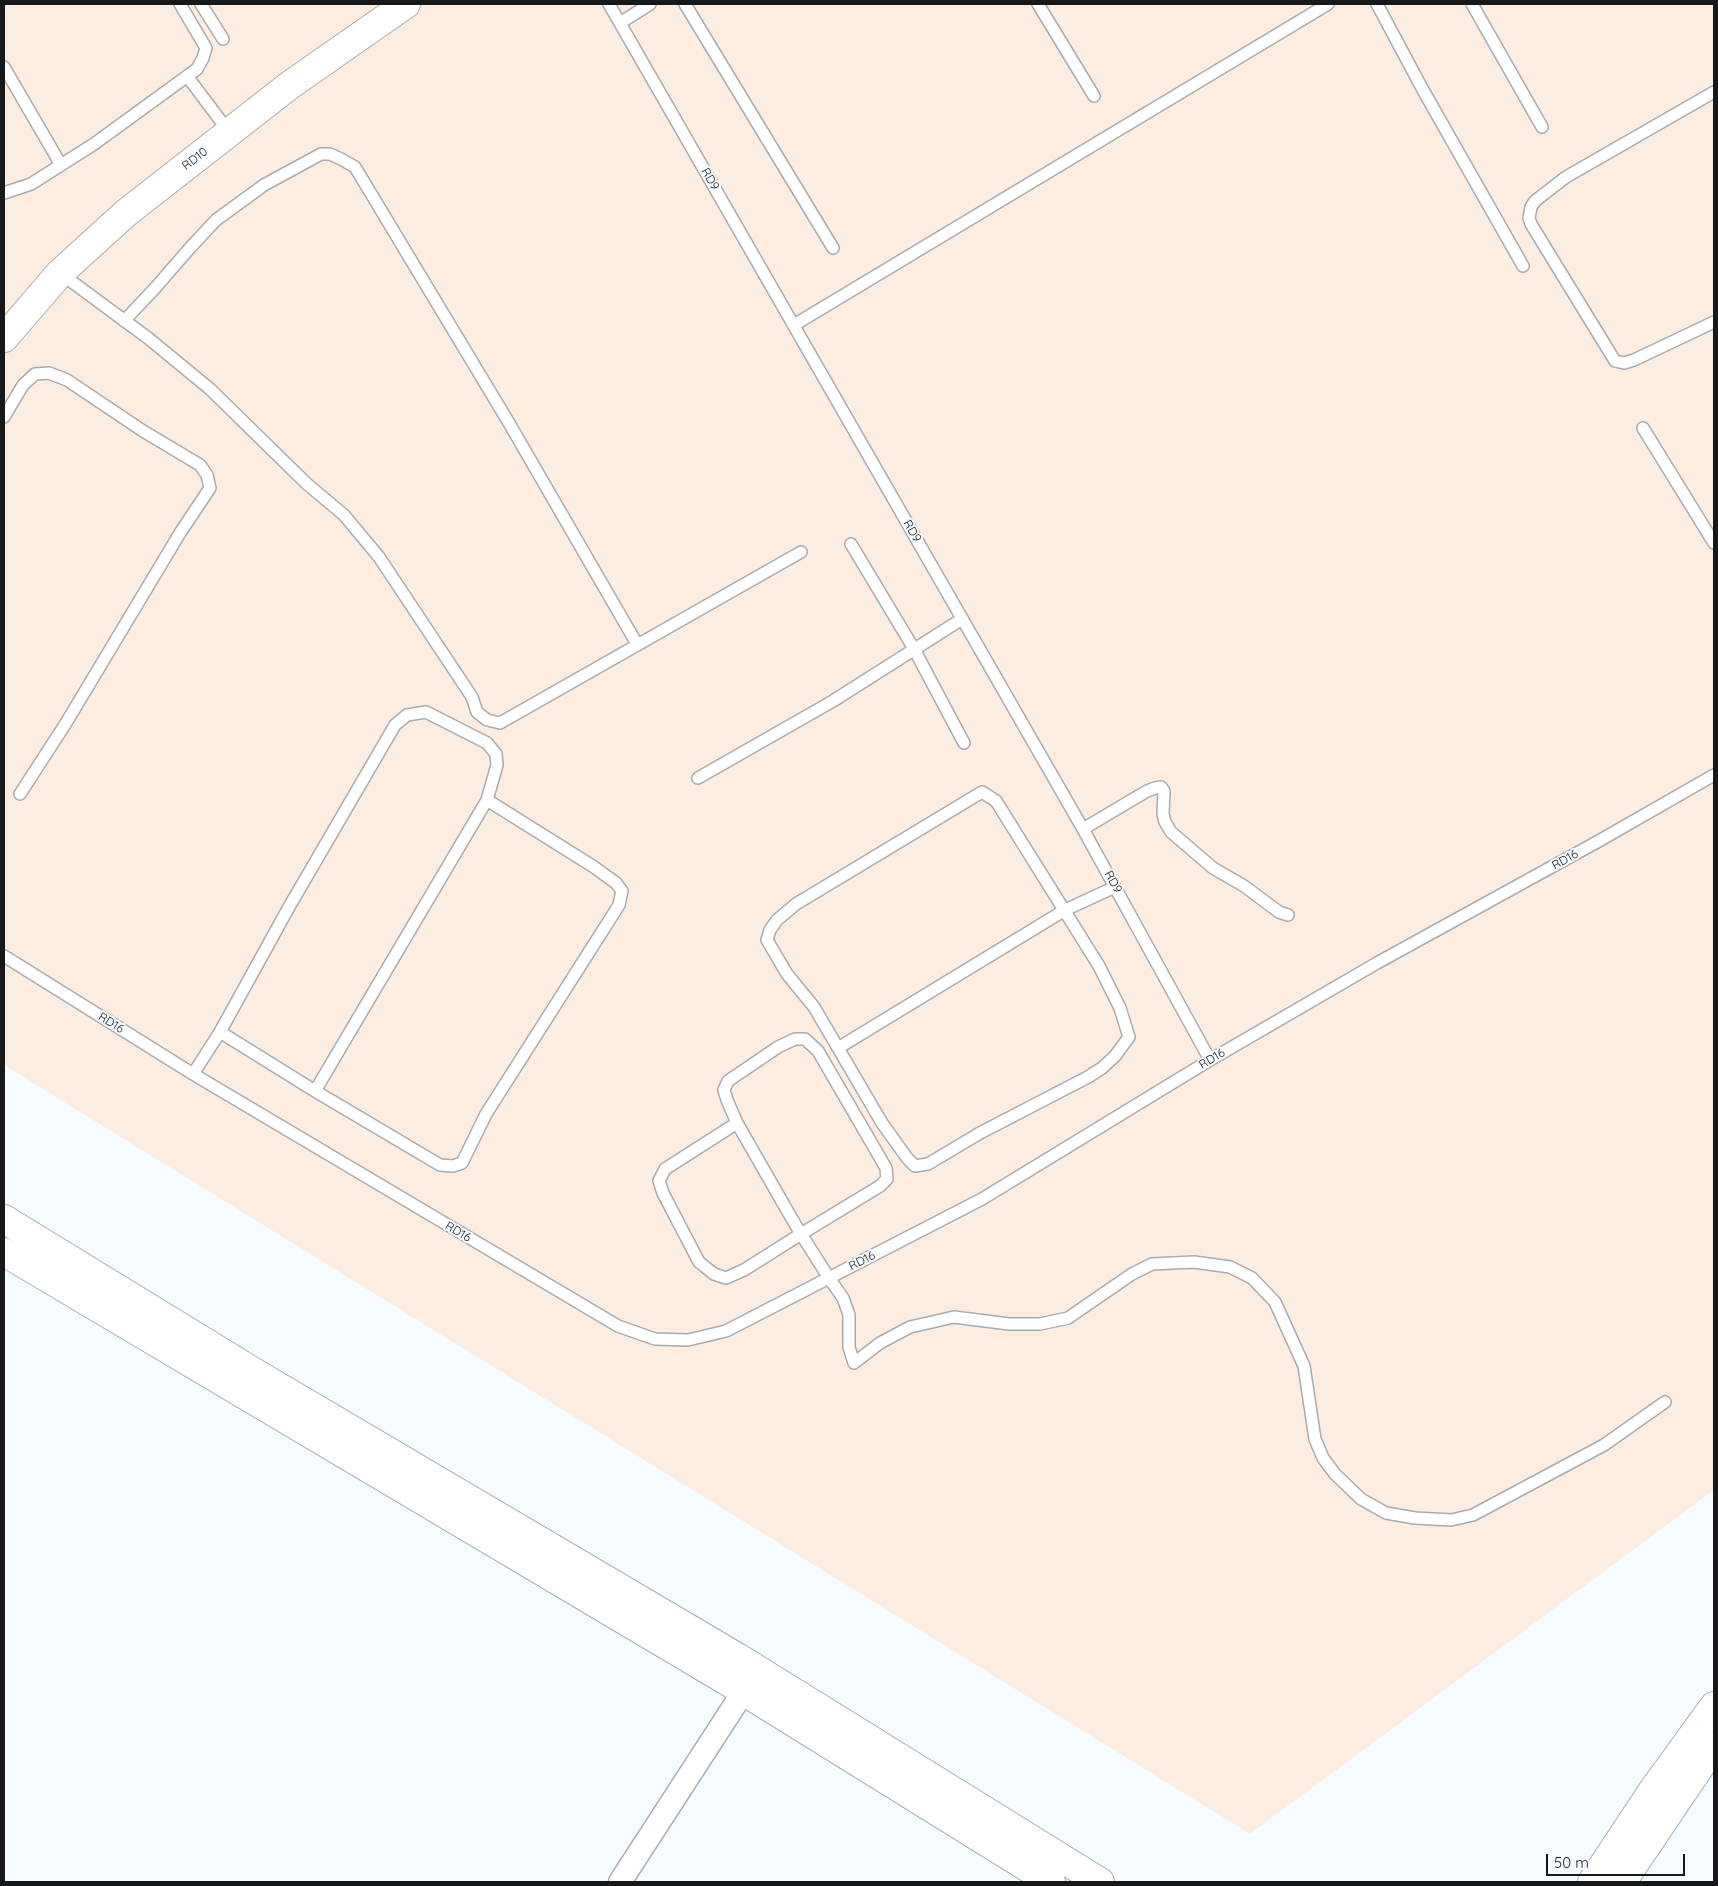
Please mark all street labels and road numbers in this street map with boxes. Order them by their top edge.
street label: RD10 [179,145,211,173]
street label: RD9 [698,165,722,193]
street label: RD9 [900,517,924,545]
street label: RD16 [1549,847,1581,873]
street label: RD9 [1101,868,1125,896]
street label: RD16 [95,1010,127,1036]
street label: RD16 [1196,1046,1228,1072]
street label: RD16 [442,1219,474,1245]
street label: RD16 [846,1248,878,1274]

